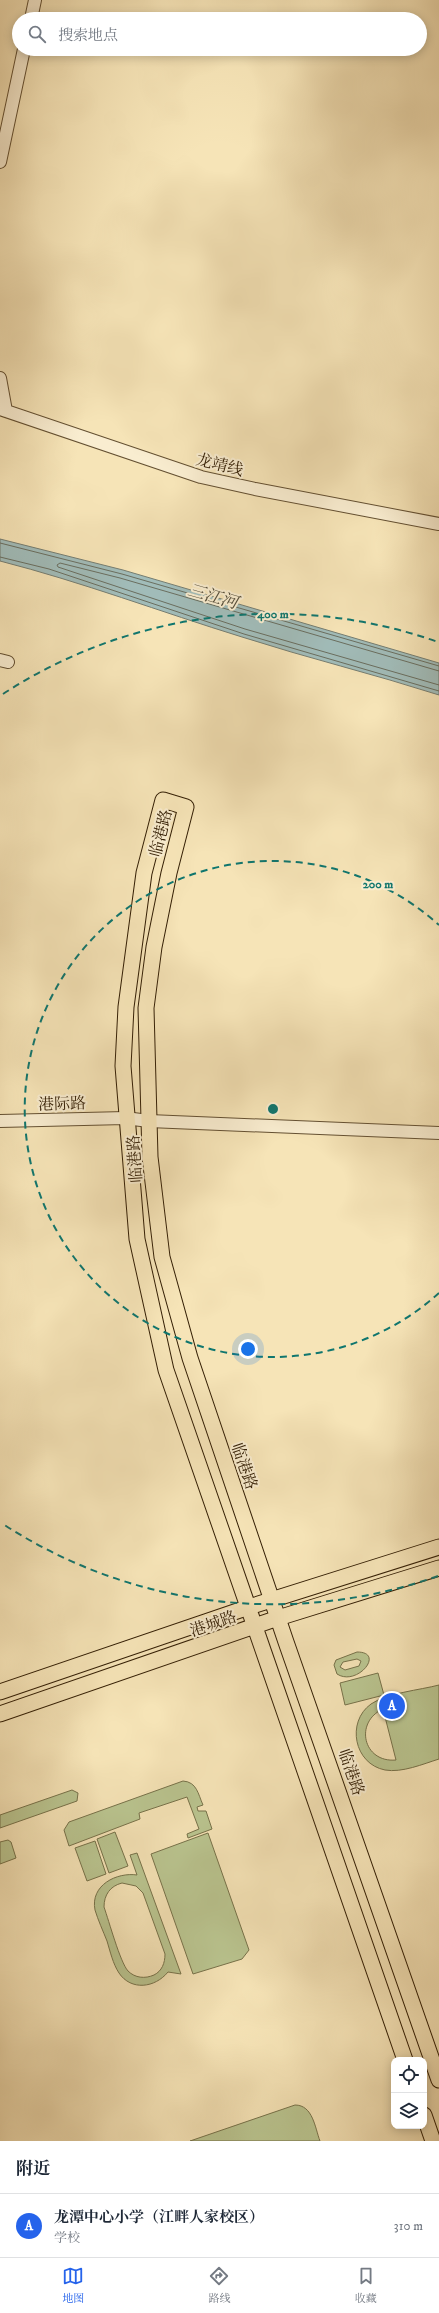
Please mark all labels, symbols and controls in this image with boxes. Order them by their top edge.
search box [12,12,427,56]
icon: search [26,23,48,45]
text: 搜索地点 [58,26,118,45]
street label: 龙靖线 [194,449,245,480]
water label: 三江河 [185,579,243,615]
text: 400 m [256,607,289,622]
street label: 临港路 [145,808,176,859]
text: 200 m [363,877,393,892]
street label: 港际路 [38,1093,86,1115]
centre of rings [266,1102,280,1116]
street label: 临港路 [123,1134,147,1184]
your location [238,1339,258,1359]
street label: 临港路 [227,1440,261,1492]
street label: 港城路 [187,1607,239,1641]
pin: A [379,1691,405,1721]
street label: 临港路 [334,1746,368,1798]
map controls [391,2057,427,2129]
button: locate [391,2057,427,2093]
button: layers [391,2093,427,2129]
text: 附近 [16,2158,50,2180]
text: 龙潭中心小学（江畔人家校区） [54,2208,264,2227]
text: A [25,2218,33,2234]
text: 310 m [394,2218,423,2234]
text: 学校 [54,2230,80,2246]
tab: 地图 [62,2265,84,2306]
tab: 路线 [208,2265,230,2306]
tab: 收藏 [355,2265,377,2306]

